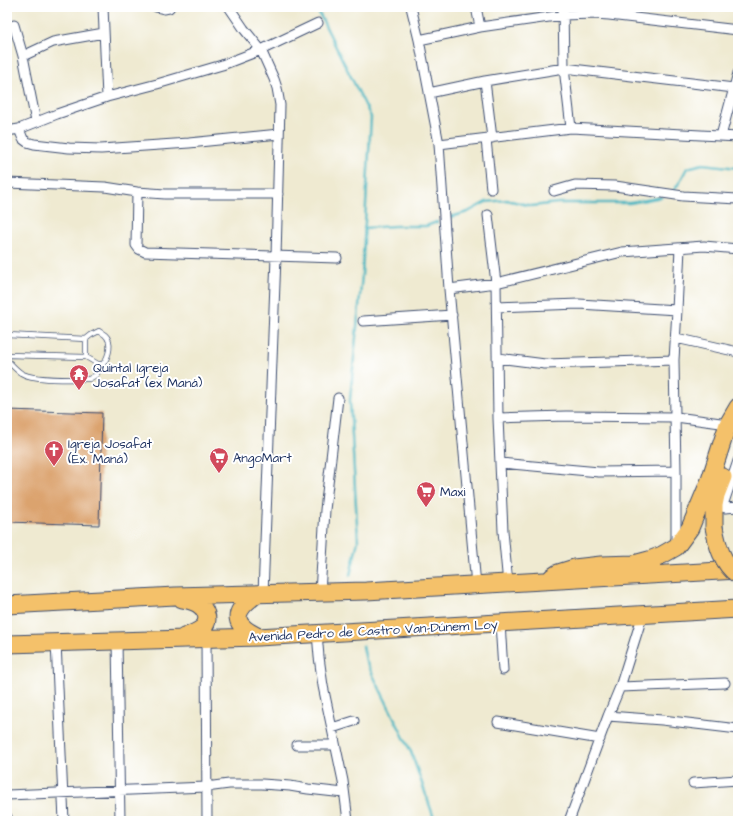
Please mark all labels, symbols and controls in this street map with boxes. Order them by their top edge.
place label: Quintal Igreja Josafat (ex Maná) [93,359,203,392]
temple icon: Quintal Igreja Josafat (ex Maná) [68,363,90,391]
place label: Igreja Josafat (Ex. Maná) [68,435,153,468]
church icon: Igreja Josafat (Ex. Maná) [43,439,65,467]
supermarket icon: AngoMart [208,446,230,474]
place label: AngoMart [233,449,292,468]
supermarket icon: Maxi [415,480,437,508]
place label: Maxi [440,483,465,501]
street label: Avenida Pedro de Castro Van-Dúnem Loy [248,615,498,648]

